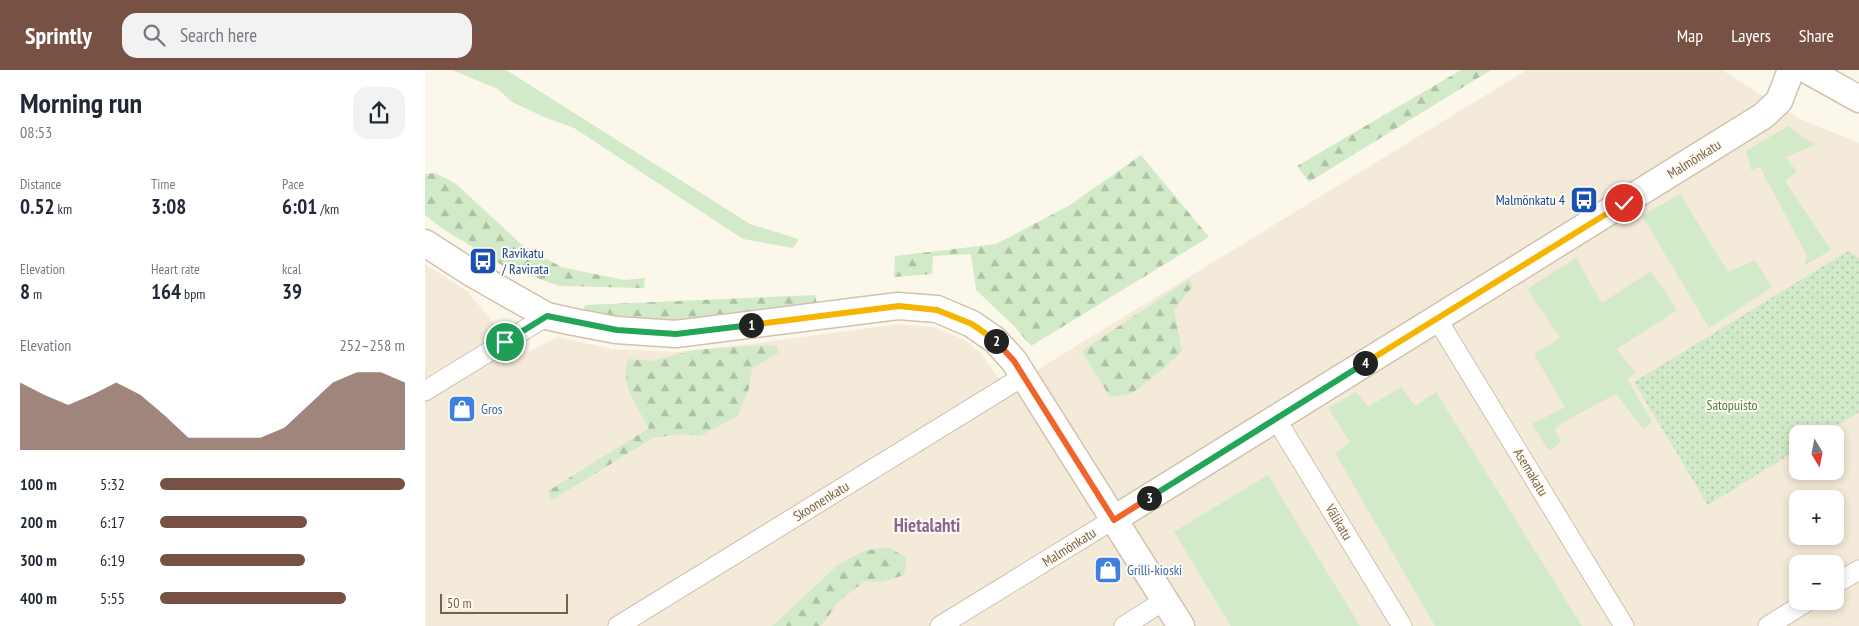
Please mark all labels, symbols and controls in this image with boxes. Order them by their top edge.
search box [122,13,472,58]
text: Sprintly [25,20,92,51]
icon: search [140,21,168,49]
text: Search here [180,23,257,47]
text: Map [1677,24,1703,47]
text: Layers [1731,24,1771,47]
text: Share [1799,24,1834,47]
text: Morning run [20,84,142,121]
button: share [353,87,405,139]
text: 08:53 [20,122,52,142]
street label: Malmönkatu [1664,135,1724,183]
text: Distance [20,175,61,193]
text: Time [151,175,175,193]
text: Pace [282,175,304,193]
pin [1603,182,1645,224]
bus stop icon: Malmönkatu 4 [1569,185,1599,215]
icon: check [1610,189,1638,217]
place label: Malmönkatu 4 [1496,191,1566,209]
text: 0.52 [20,193,55,220]
text: 3:08 [151,193,186,220]
text: 6:01 [282,193,317,220]
text: km [55,200,72,218]
text: /km [317,200,339,218]
place label: Ravikatu / Ravirata [501,244,549,278]
bus stop icon: Ravikatu / Ravirata [468,246,498,276]
text: Elevation [20,260,65,278]
text: Heart rate [151,260,200,278]
text: kcal [282,260,301,278]
text: 8 [20,278,30,305]
text: 164 [151,278,181,305]
text: 39 [282,278,302,305]
text: m [30,285,42,303]
text: bpm [181,285,205,303]
pin: 1 [739,312,763,338]
text: 1 [748,316,755,334]
pin [484,321,526,363]
icon: arrive [491,328,519,356]
pin: 2 [983,328,1009,354]
text: 2 [993,332,1000,350]
text: Elevation [20,335,71,355]
text: 252–258 m [340,335,405,355]
pin: 4 [1353,350,1377,376]
text: 4 [1362,354,1369,372]
shop icon: Gros [447,394,477,424]
park label: Satopuisto [1706,396,1758,414]
place label: Gros [481,400,503,418]
north arrow [1789,425,1844,480]
map controls [1789,425,1844,610]
street label: Asemakatu [1510,445,1552,499]
text: 100 m [20,474,57,494]
text: 5:32 [100,474,125,494]
street label: Skoonenkatu [790,477,852,525]
pin: 3 [1137,486,1161,510]
text: 3 [1146,489,1153,507]
button: + [1789,490,1844,545]
street label: Välikatu [1321,500,1357,543]
text: 200 m [20,512,57,532]
text: 6:17 [100,512,125,532]
district label: Hietalahti [894,513,960,537]
street label: Malmönkatu [1039,523,1099,571]
text: 300 m [20,550,57,570]
text: 6:19 [100,550,125,570]
shop icon: Grilli-kioski [1093,555,1123,585]
button: − [1789,555,1844,610]
place label: Grilli-kioski [1127,561,1182,579]
text: 400 m [20,588,57,608]
text: 5:55 [100,588,125,608]
scale bar [440,591,567,614]
text: 50 m [447,594,472,612]

